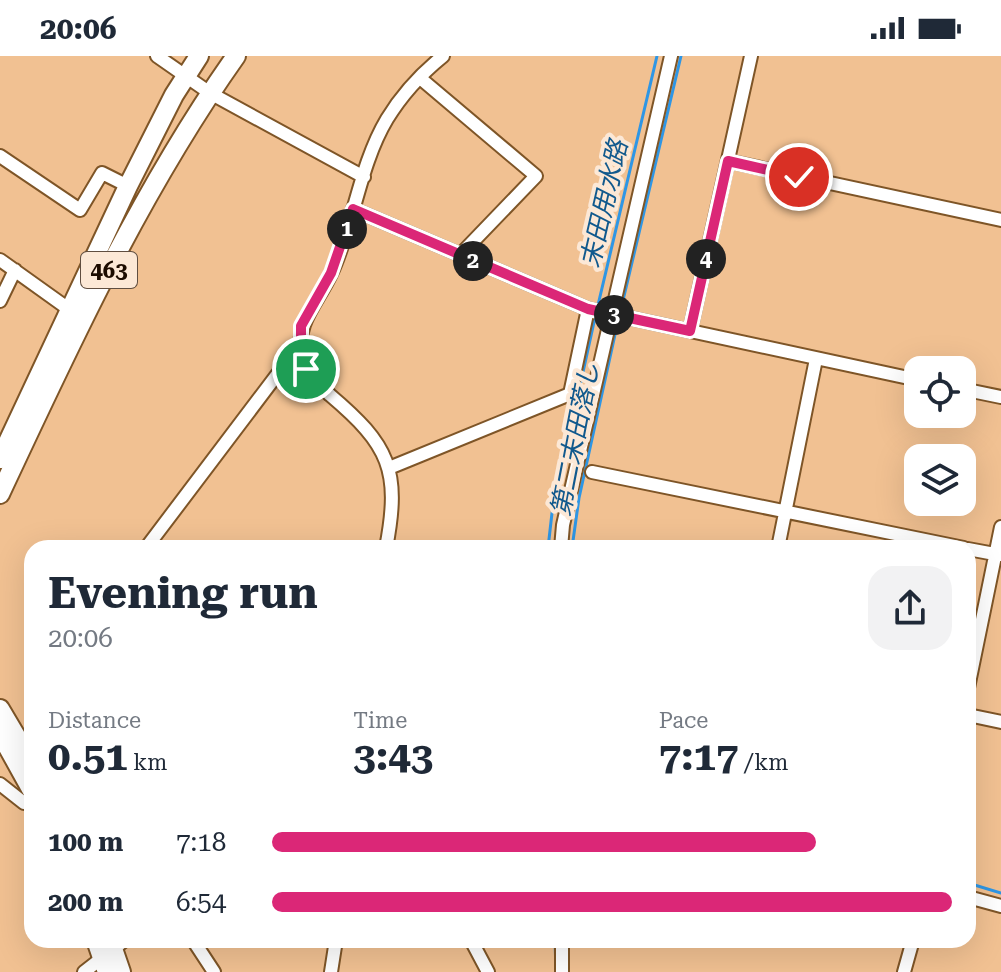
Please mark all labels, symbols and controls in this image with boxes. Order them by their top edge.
text: 20:06 [40,11,117,46]
water label: 末田用水路 [575,135,634,271]
pin [765,143,833,211]
icon: check [777,155,821,199]
pin: 1 [327,209,367,249]
text: 1 [341,216,353,241]
pin: 4 [686,239,726,279]
pin: 2 [453,241,493,281]
text: 4 [700,246,712,271]
text: 2 [467,248,479,273]
road number: 463 [81,252,137,288]
pin: 3 [594,295,634,335]
text: 3 [608,302,620,327]
pin [272,335,340,403]
icon: arrive [284,347,328,391]
map controls [904,356,976,516]
button: locate [904,356,976,428]
water label: 第二末田落し [545,360,605,518]
button: layers [904,444,976,516]
button: share [868,566,952,650]
text: Evening run [48,567,318,619]
text: 20:06 [48,623,113,653]
text: Distance [48,708,141,733]
text: Time [353,708,407,733]
text: Pace [659,708,708,733]
text: 0.51 [48,733,128,780]
text: 3:43 [353,733,433,780]
text: 7:17 [659,733,738,780]
text: km [128,750,167,775]
text: /km [738,750,788,775]
text: 100 m [48,827,123,857]
text: 7:18 [176,827,226,857]
text: 200 m [48,887,123,917]
text: 6:54 [176,887,226,917]

